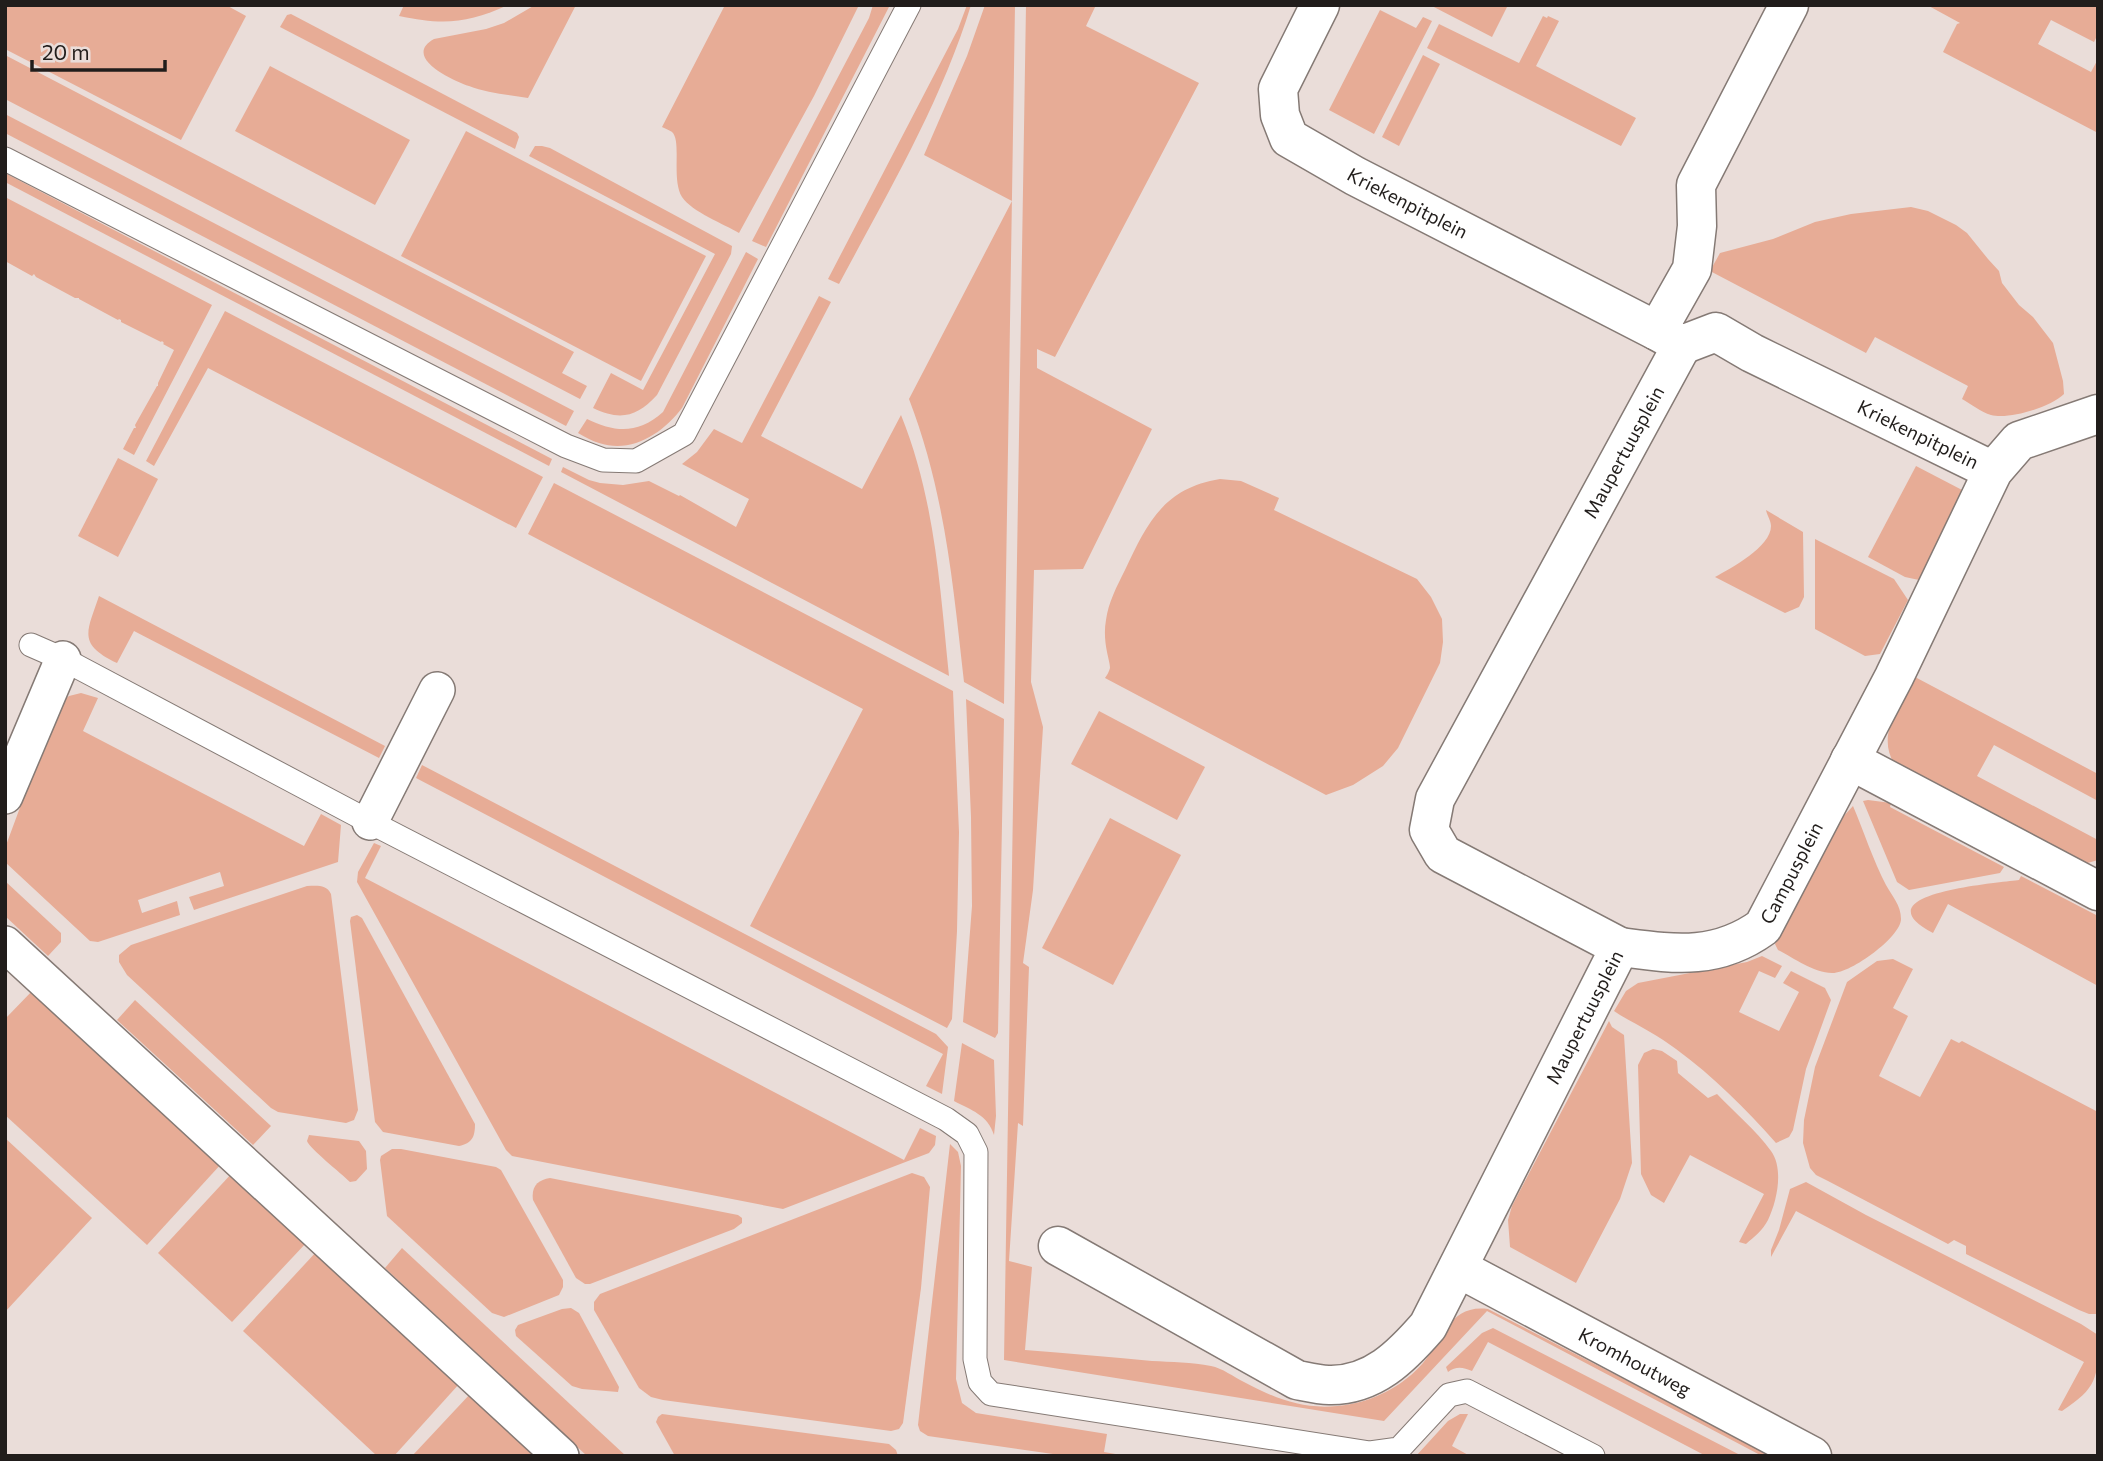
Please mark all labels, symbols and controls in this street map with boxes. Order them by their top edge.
scale bar [32,28,164,72]
text: 20 m [42,39,90,64]
street label: Kriekenpitplein [1344,162,1472,243]
street label: Maupertuusplein [1578,382,1669,522]
street label: Kriekenpitplein [1854,395,1983,473]
street label: Campusplein [1755,818,1827,928]
street label: Maupertuusplein [1540,946,1627,1088]
street label: Kromhoutweg [1575,1322,1695,1401]

